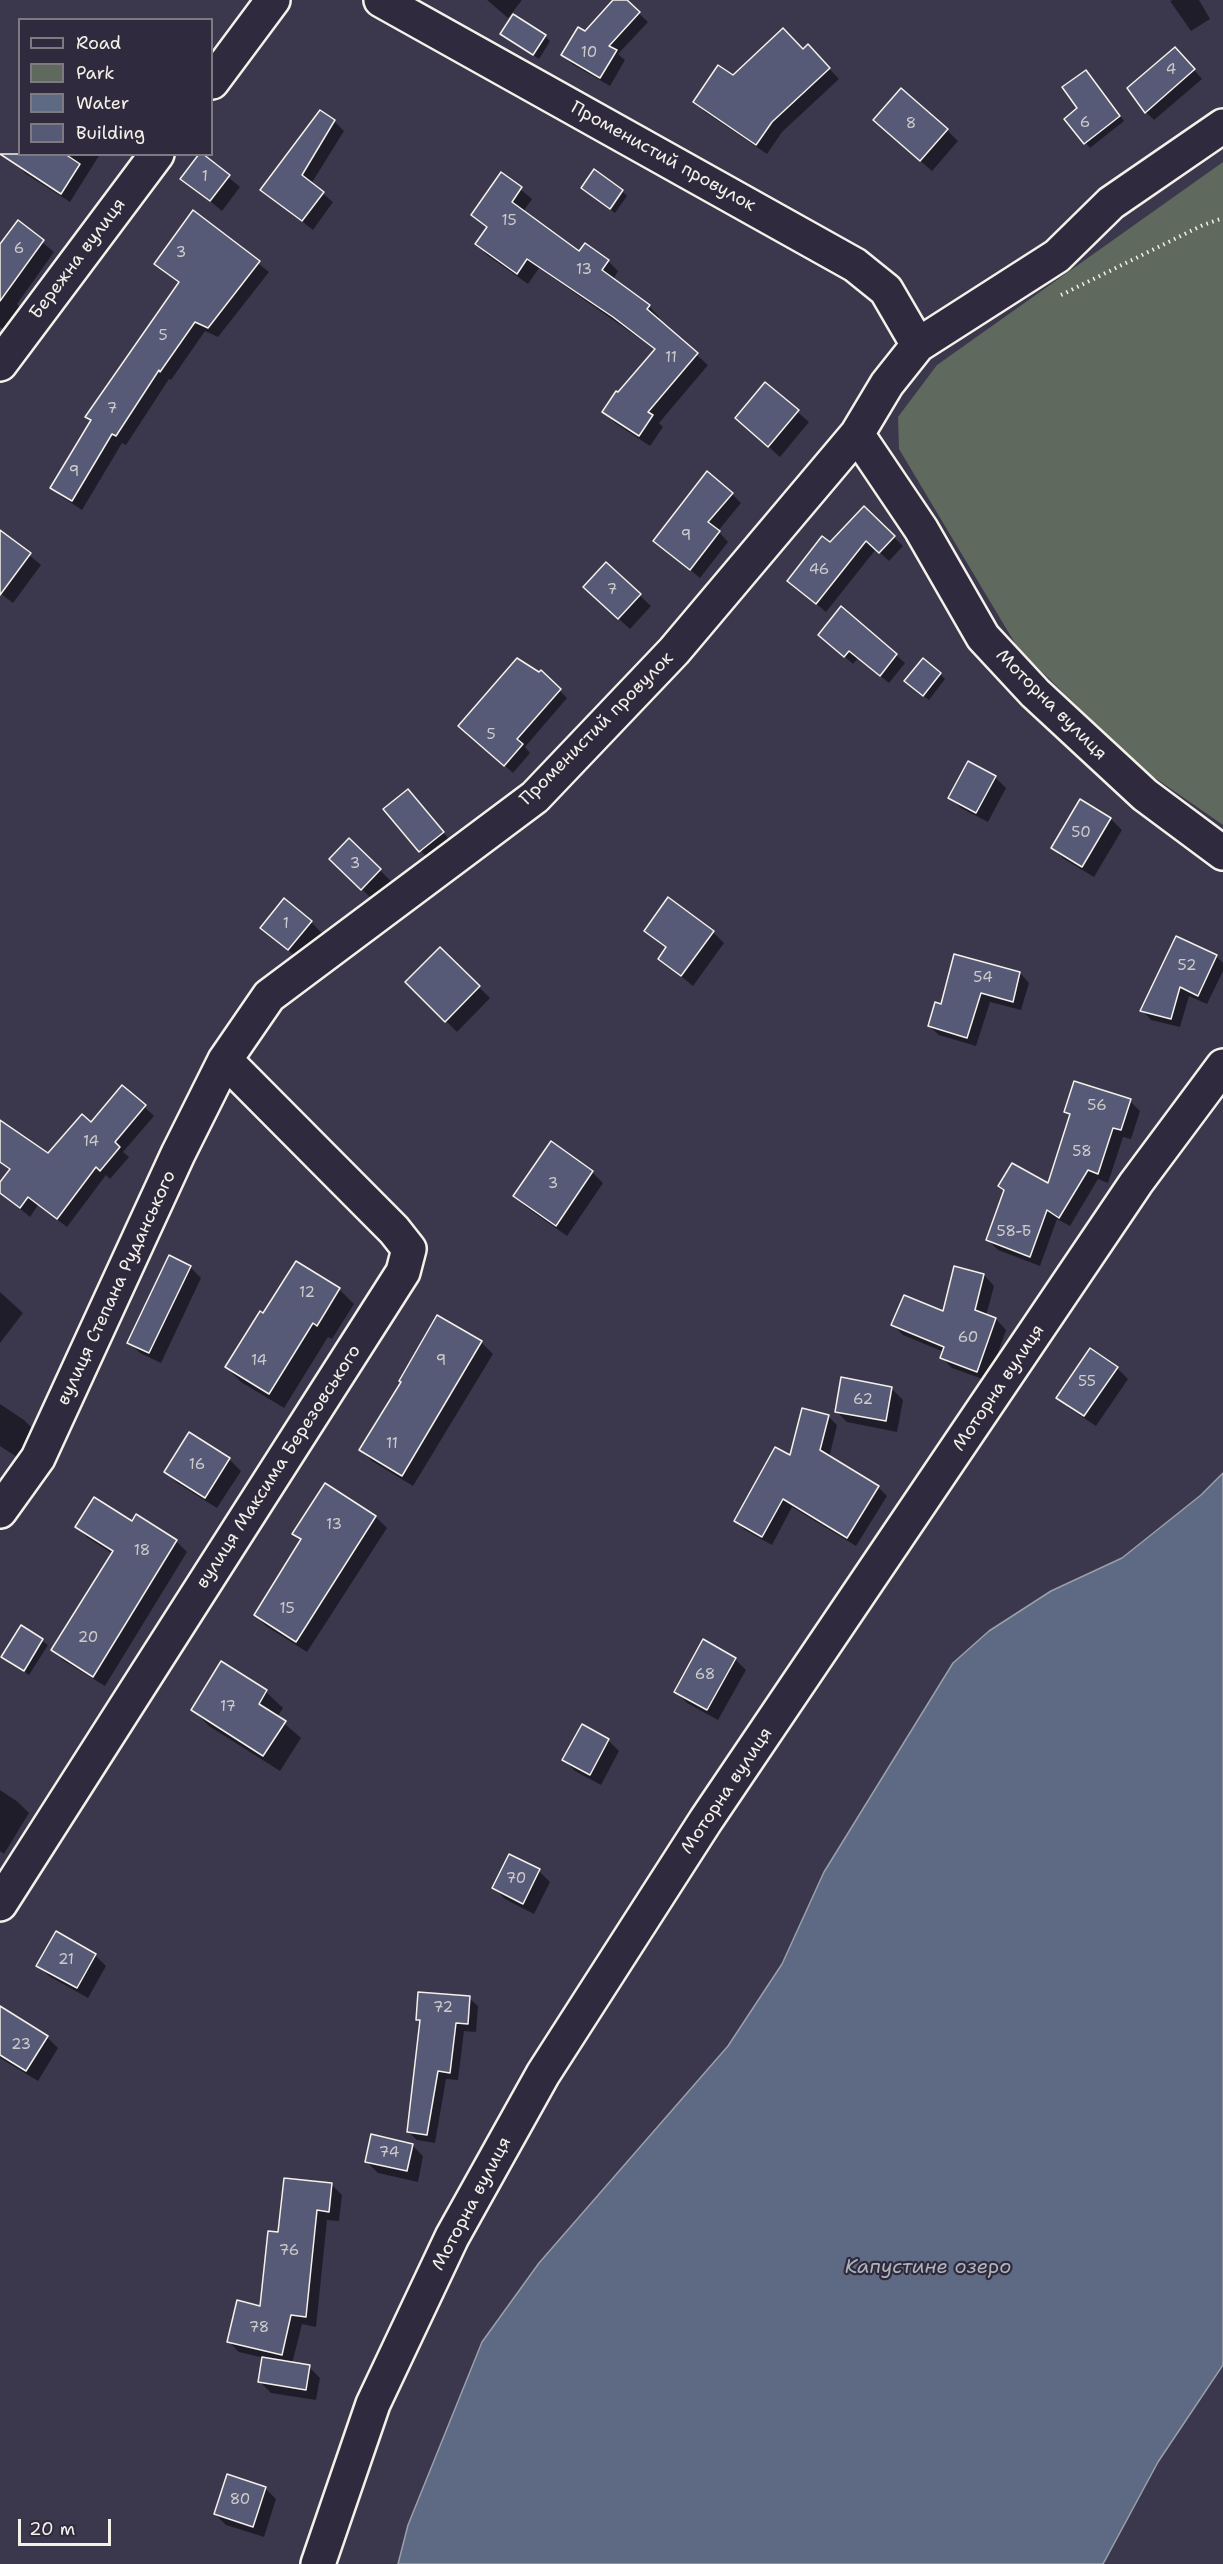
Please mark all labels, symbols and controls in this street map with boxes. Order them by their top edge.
legend [18,18,213,156]
text: Road [76,31,121,55]
house number: 10 [581,44,597,62]
text: Park [76,61,115,85]
house number: 4 [1166,61,1176,79]
text: Water [76,91,129,115]
street label: Променистий провулок [567,97,759,217]
house number: 6 [1080,114,1090,132]
house number: 8 [906,115,916,133]
text: Building [76,121,145,145]
house number: 1 [202,168,208,186]
street label: Бережна вулиця [25,194,131,324]
house number: 15 [501,212,517,230]
house number: 6 [14,240,24,258]
house number: 3 [176,244,186,262]
house number: 13 [576,261,592,279]
house number: 5 [158,327,168,345]
house number: 11 [665,349,677,367]
house number: 7 [107,400,117,418]
house number: 9 [69,463,79,481]
house number: 9 [681,527,691,545]
house number: 46 [809,561,829,579]
house number: 7 [607,581,617,599]
street label: Моторна вулиця [991,645,1111,765]
street label: Променистий провулок [516,648,678,810]
house number: 5 [486,726,496,744]
house number: 50 [1071,824,1091,842]
house number: 3 [350,855,360,873]
house number: 1 [283,915,289,933]
house number: 52 [1178,957,1196,975]
house number: 54 [973,969,993,987]
house number: 56 [1087,1097,1107,1115]
house number: 14 [83,1133,99,1151]
house number: 58 [1072,1143,1092,1161]
street label: вулиця Степана Руданського [53,1167,181,1409]
house number: 3 [548,1175,558,1193]
house number: 58-Б [997,1223,1031,1241]
house number: 12 [299,1284,315,1302]
street label: Моторна вулиця [949,1321,1049,1455]
house number: 60 [958,1329,978,1347]
street label: вулиця Максима Березовського [192,1341,366,1593]
house number: 14 [251,1352,267,1370]
house number: 9 [436,1352,446,1370]
house number: 55 [1078,1373,1096,1391]
house number: 62 [853,1391,873,1409]
house number: 11 [386,1435,398,1453]
house number: 16 [189,1456,205,1474]
house number: 13 [326,1516,342,1534]
house number: 18 [134,1542,150,1560]
house number: 15 [279,1600,295,1618]
house number: 20 [78,1629,98,1647]
house number: 68 [695,1666,715,1684]
house number: 17 [220,1698,236,1716]
street label: Моторна вулиця [677,1724,777,1858]
house number: 70 [506,1870,526,1888]
house number: 21 [58,1951,74,1969]
house number: 72 [433,1999,453,2017]
house number: 23 [11,2036,31,2054]
street label: Моторна вулиця [428,2134,516,2274]
house number: 74 [379,2144,399,2162]
house number: 76 [279,2242,299,2260]
water label: Капустине озеро [845,2256,1011,2280]
house number: 78 [249,2319,269,2337]
house number: 80 [230,2491,250,2509]
scale bar [21,2507,114,2545]
text: 20 m [29,2517,75,2541]

